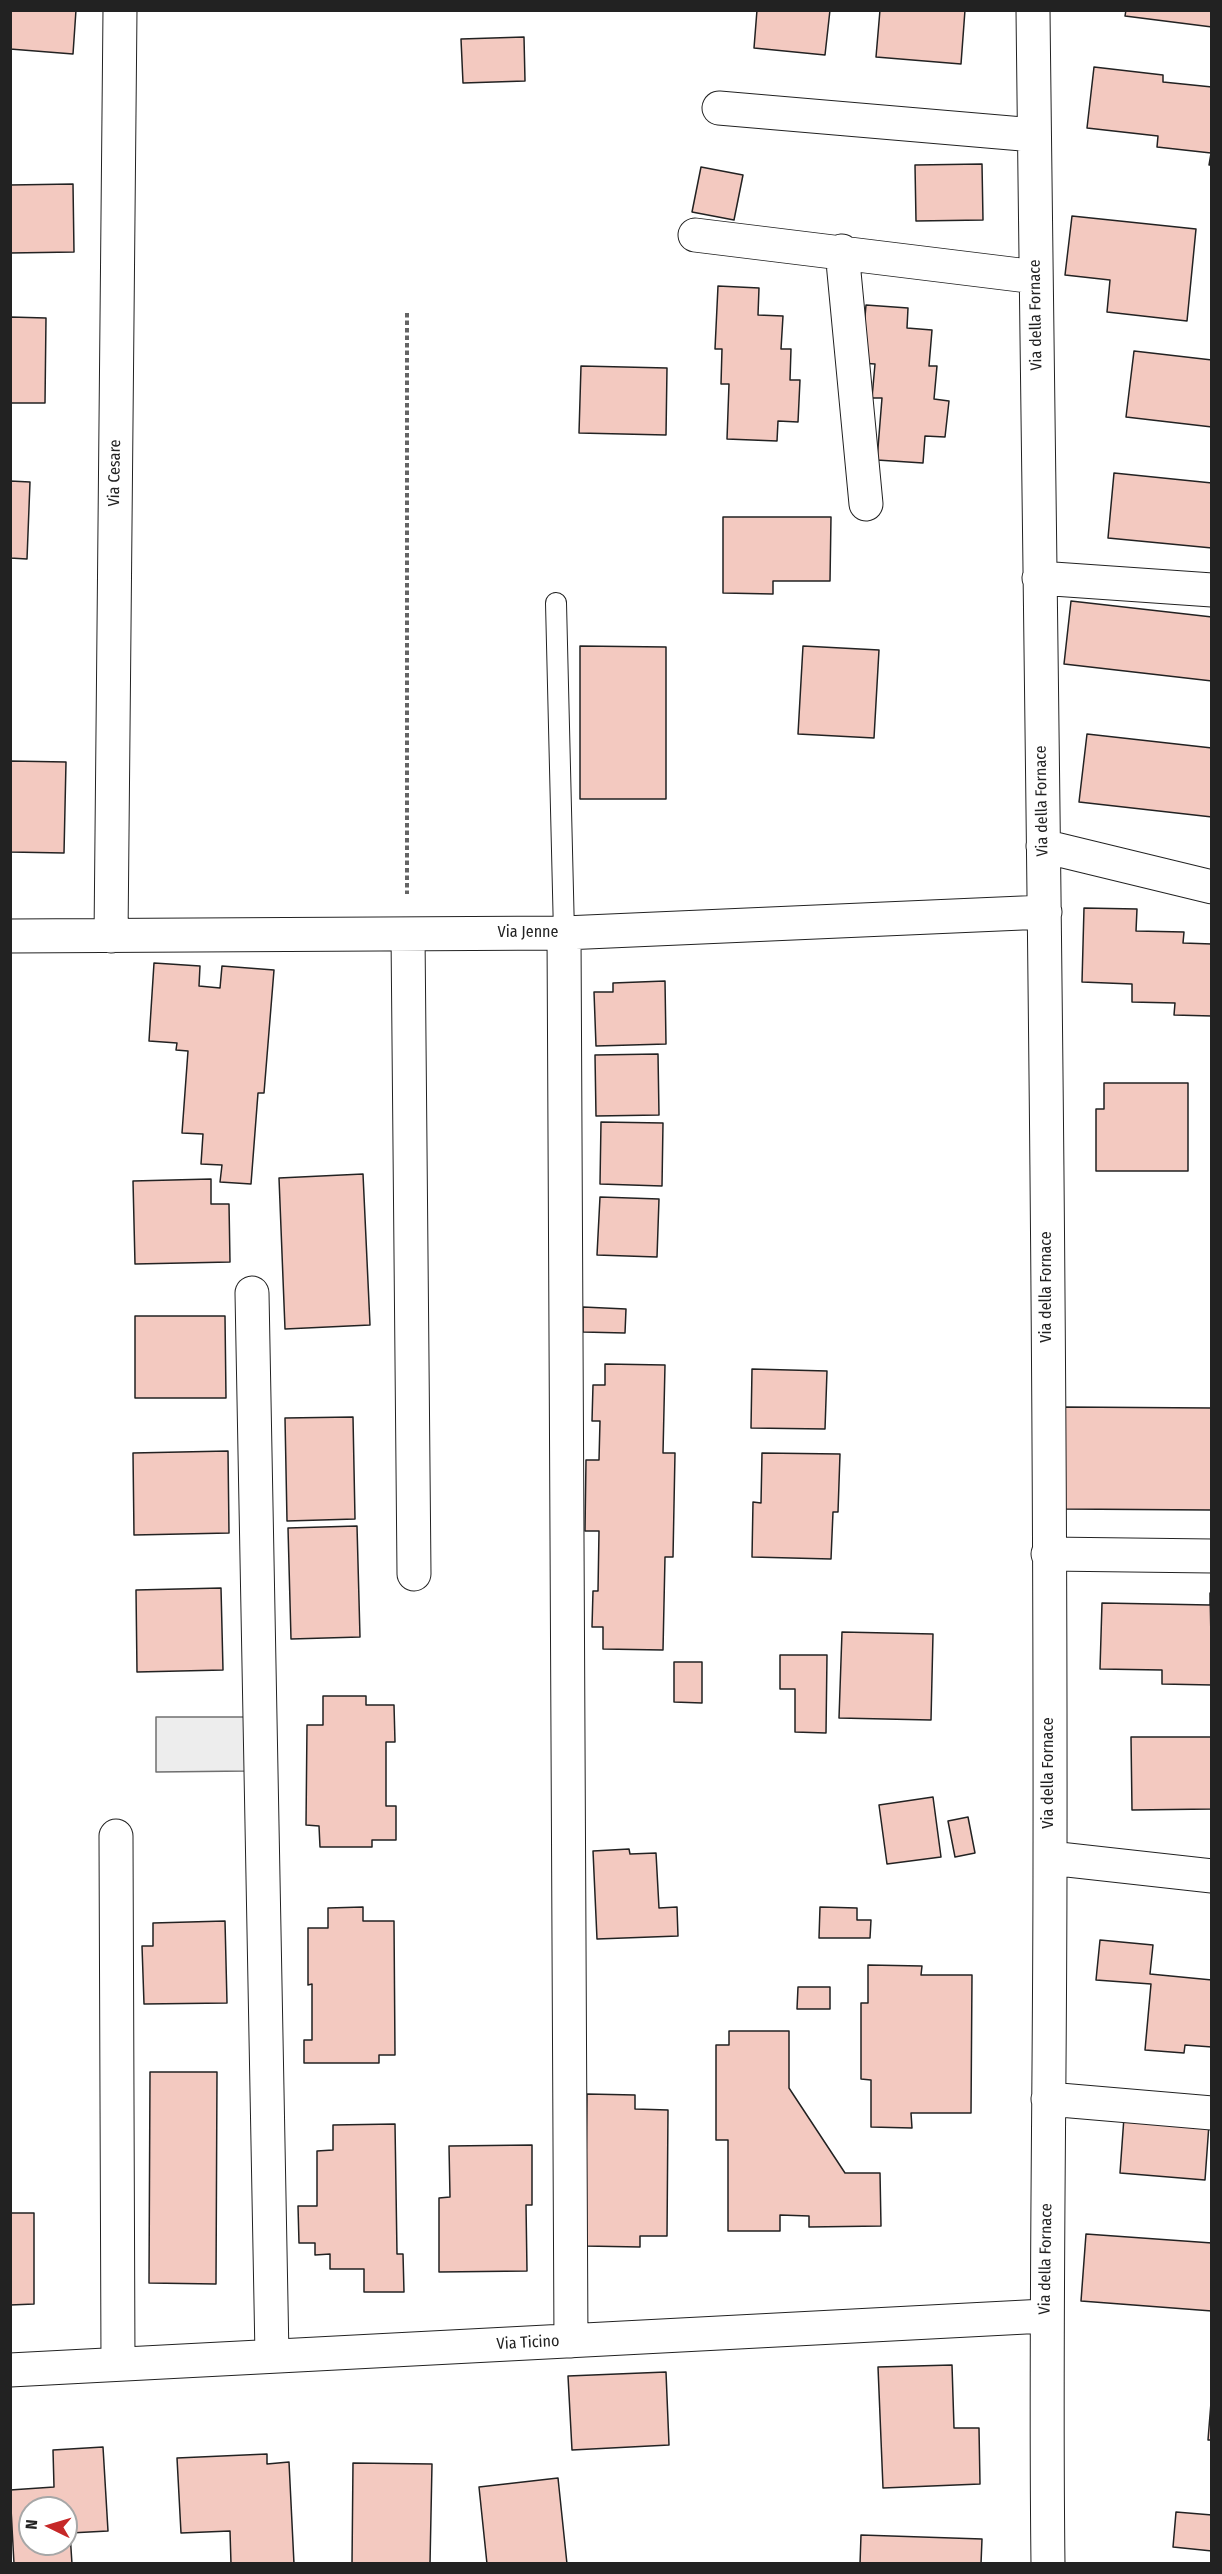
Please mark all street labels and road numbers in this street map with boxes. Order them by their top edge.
street label: Via della Fornace [1025,259,1047,371]
street label: Via Cesare [105,439,125,507]
street label: Via della Fornace [1031,745,1053,857]
street label: Via Jenne [498,923,558,943]
street label: Via della Fornace [1037,1231,1057,1343]
street label: Via della Fornace [1039,1717,1059,1829]
street label: Via della Fornace [1035,2203,1057,2315]
street label: Via Ticino [496,2332,560,2354]

